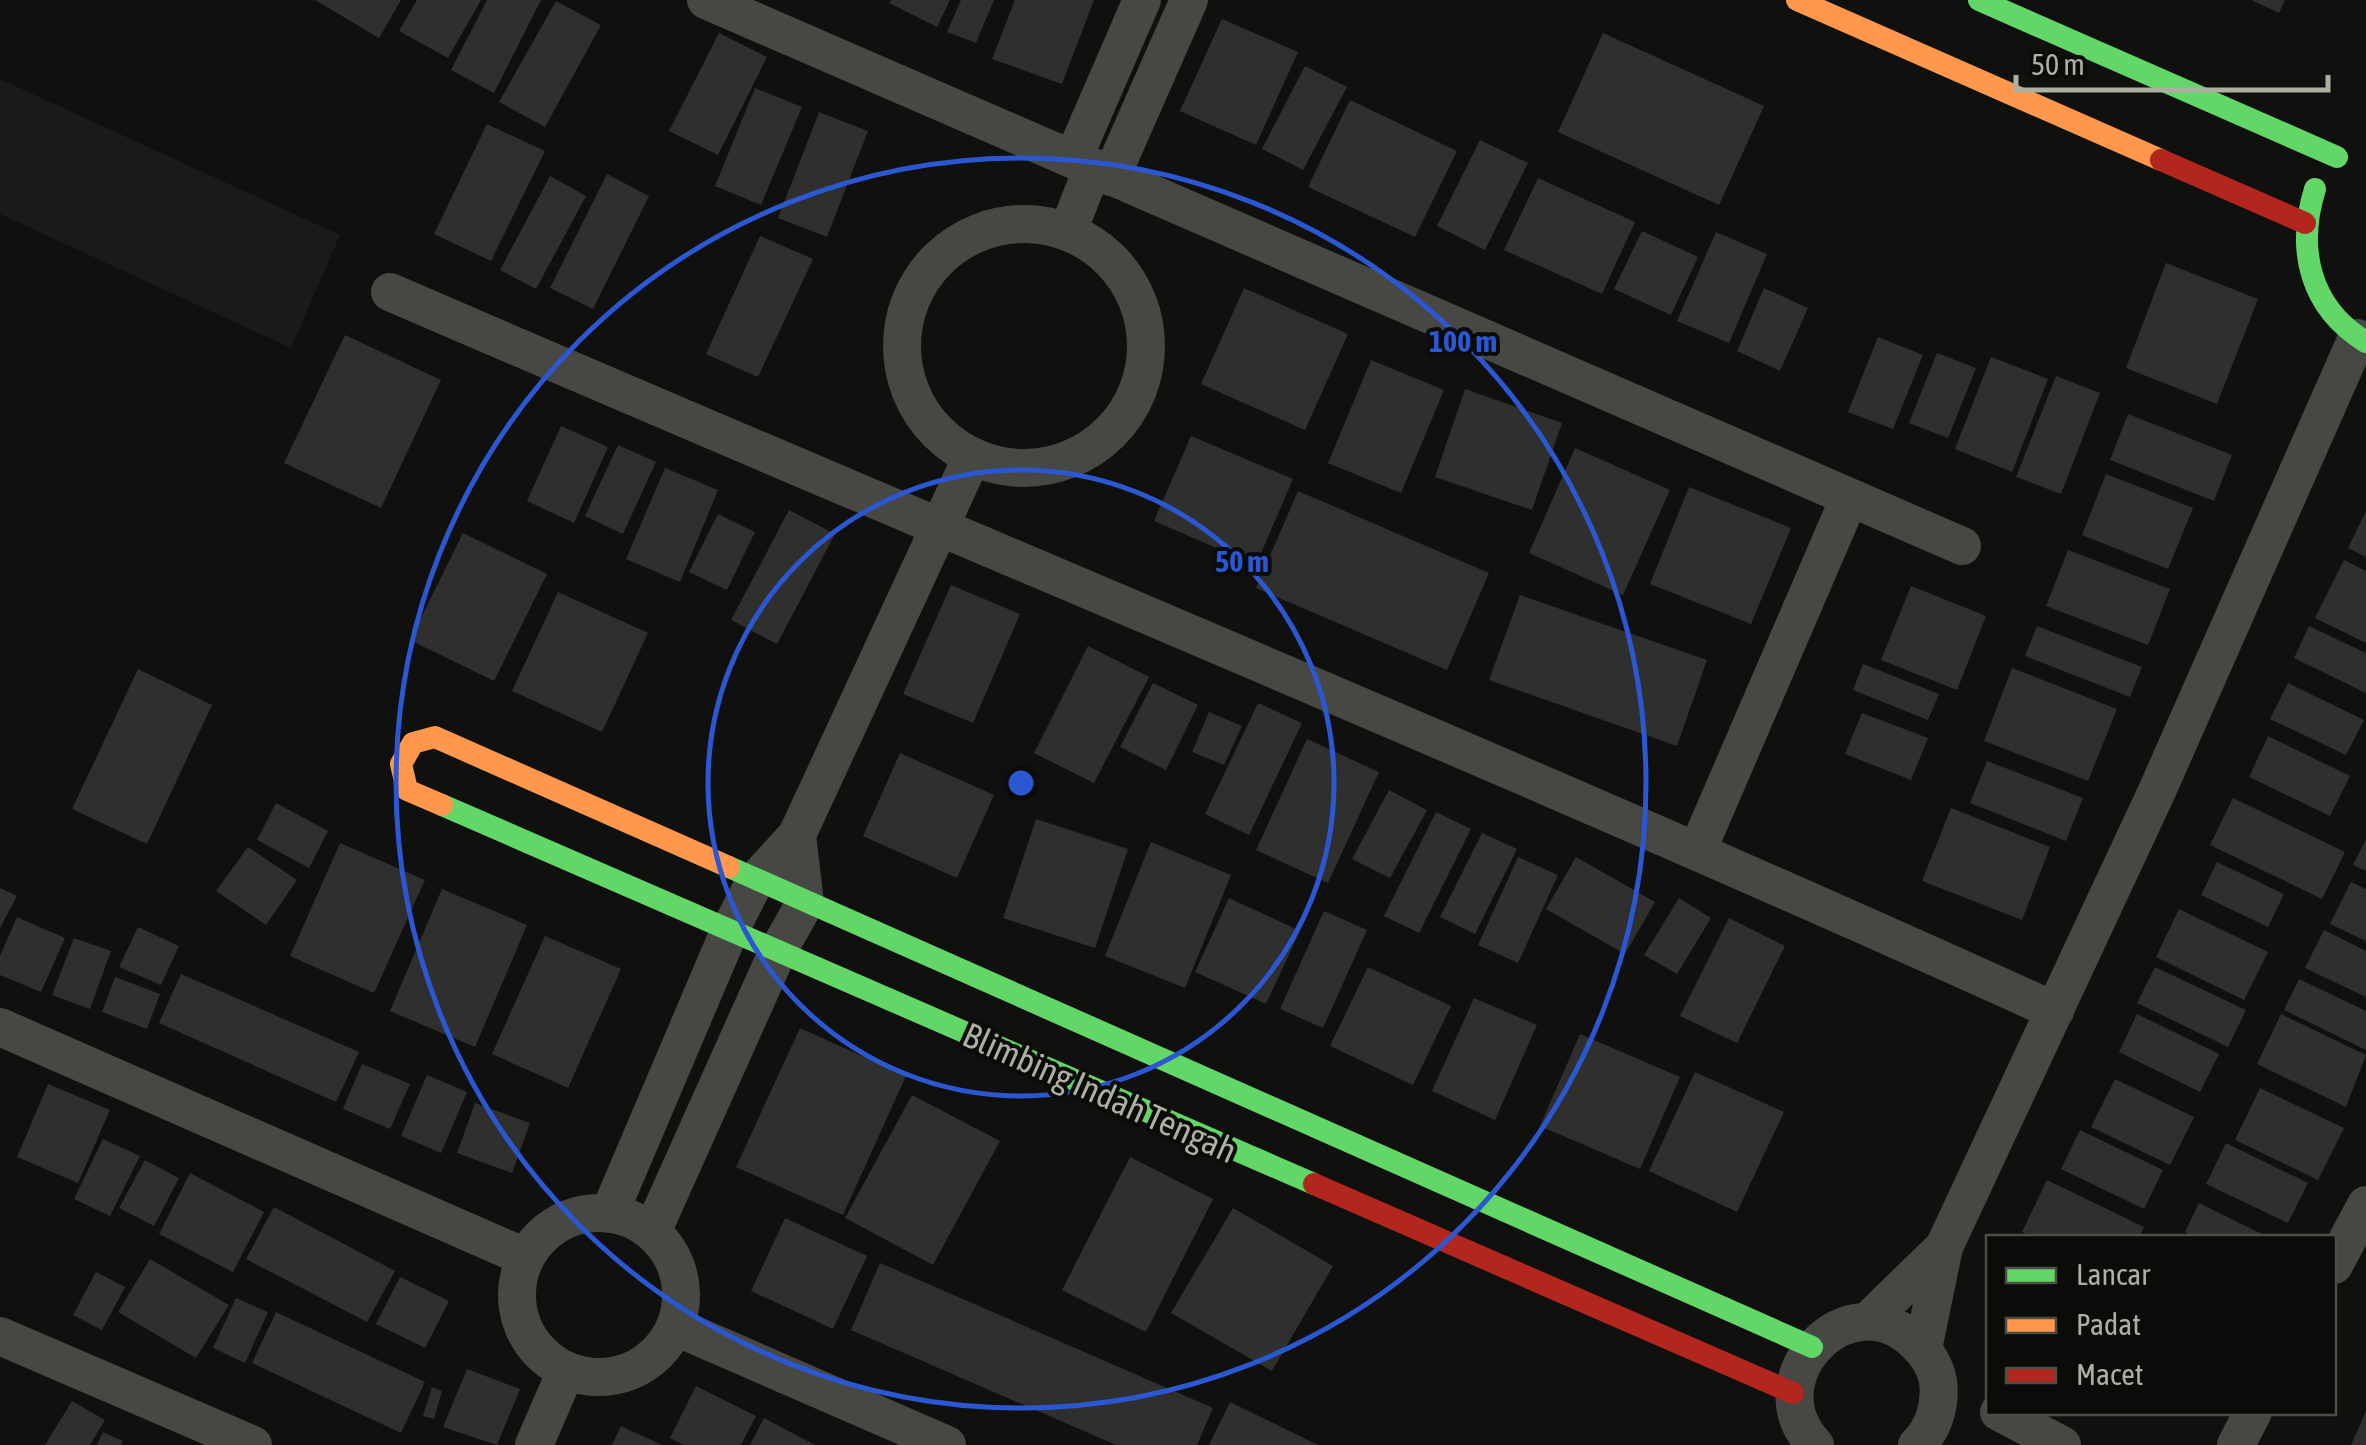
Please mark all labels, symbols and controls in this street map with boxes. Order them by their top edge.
scale bar [2016,30,2328,92]
text: 50 m [2031,47,2085,81]
text: 100 m [1429,324,1497,358]
text: 50 m [1215,544,1269,578]
centre of rings [1003,765,1039,801]
street label: Blimbing Indah Tengah [957,1014,1243,1170]
legend [1986,1235,2336,1415]
text: Lancar [2076,1257,2151,1291]
text: Padat [2076,1307,2141,1341]
text: Macet [2076,1357,2143,1391]

